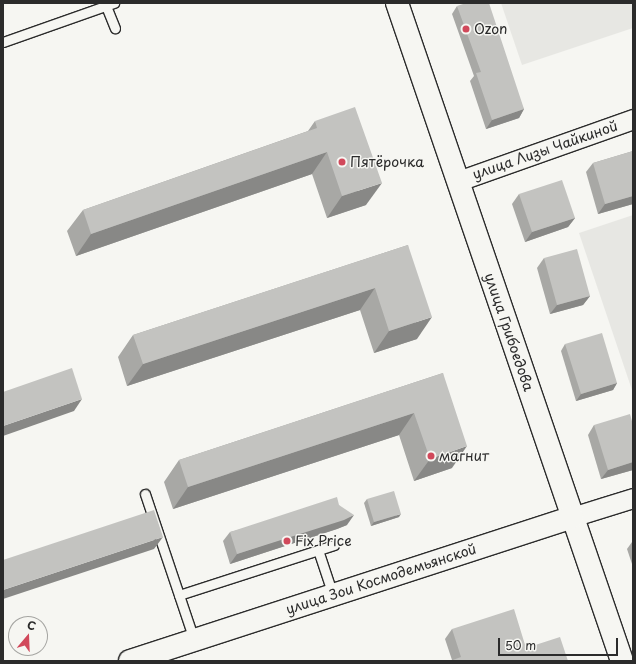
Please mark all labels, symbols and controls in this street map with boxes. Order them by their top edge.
place label: Ozon [474,21,507,37]
marker: Ozon [461,24,471,34]
street label: улица Лизы Чайкиной [469,117,621,183]
place label: Пятёрочка [350,154,424,170]
marker: Пятёрочка [337,157,347,167]
street label: улица Грибоедова [481,270,537,394]
place label: магнит [439,448,489,464]
marker: магнит [426,451,436,461]
place label: Fix Price [295,533,352,549]
marker: Fix Price [282,536,292,546]
street label: улица Зои Космодемьянской [283,540,479,618]
north arrow [8,616,48,656]
text: С [25,616,38,635]
scale bar [500,630,620,656]
text: 50 m [505,636,536,654]

